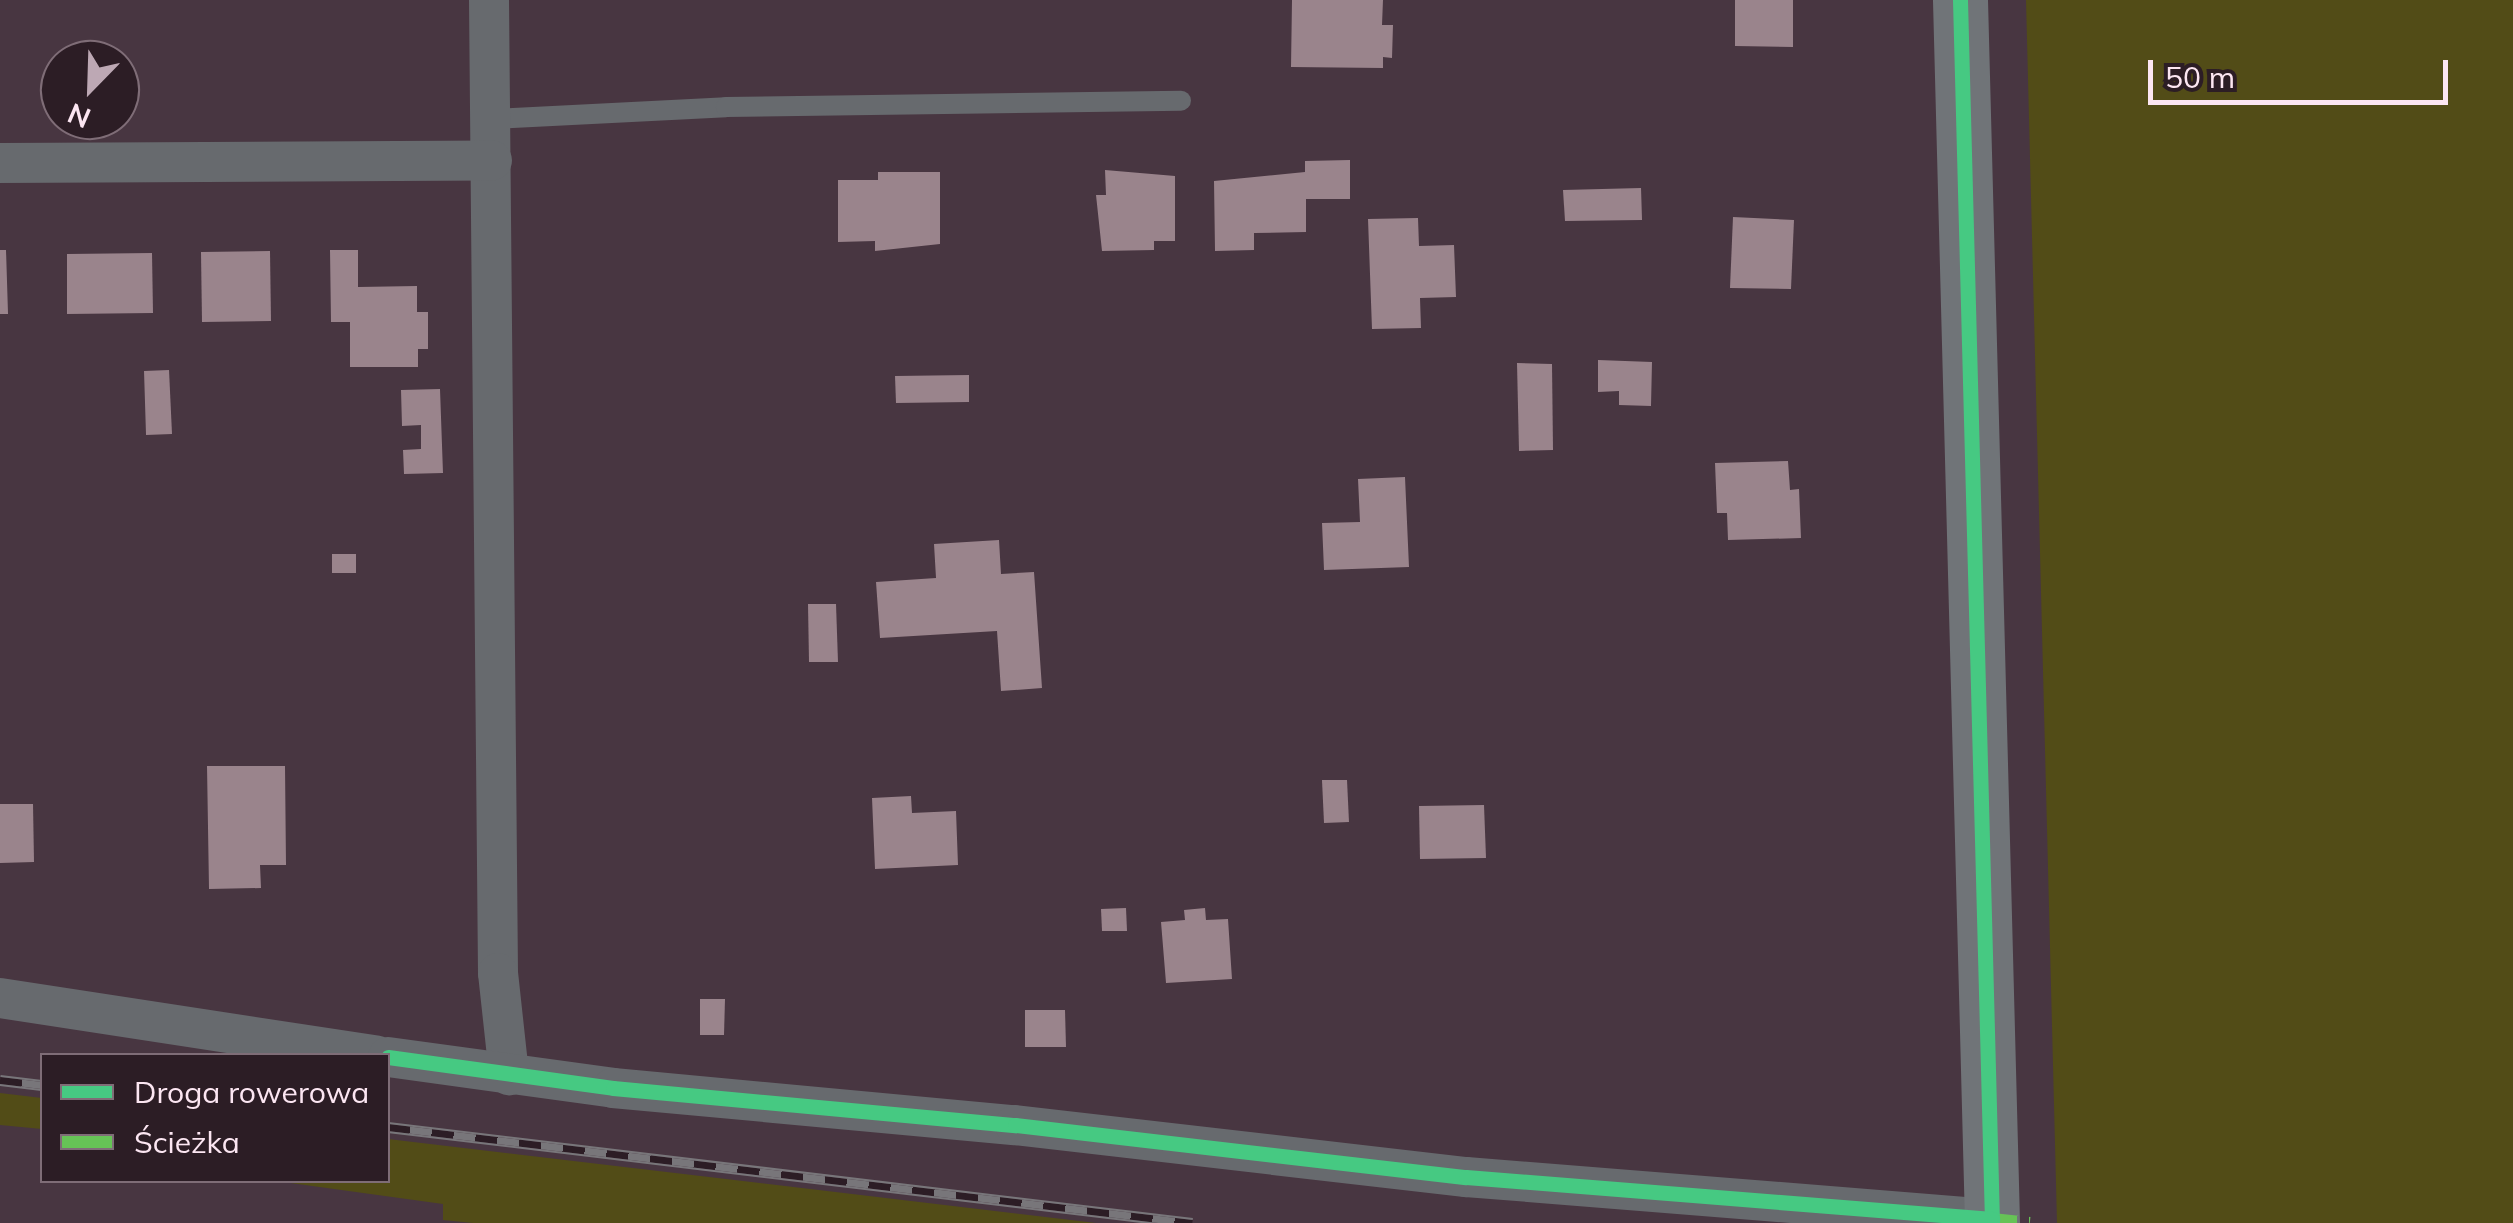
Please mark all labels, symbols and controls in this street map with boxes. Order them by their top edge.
north arrow [40,40,140,140]
scale bar [2153,40,2453,102]
text: 50 m [2165,58,2235,96]
text: N [62,96,95,136]
legend [40,1053,390,1183]
text: Droga rowerowa [134,1073,369,1111]
text: Ścieżka [134,1123,240,1161]

